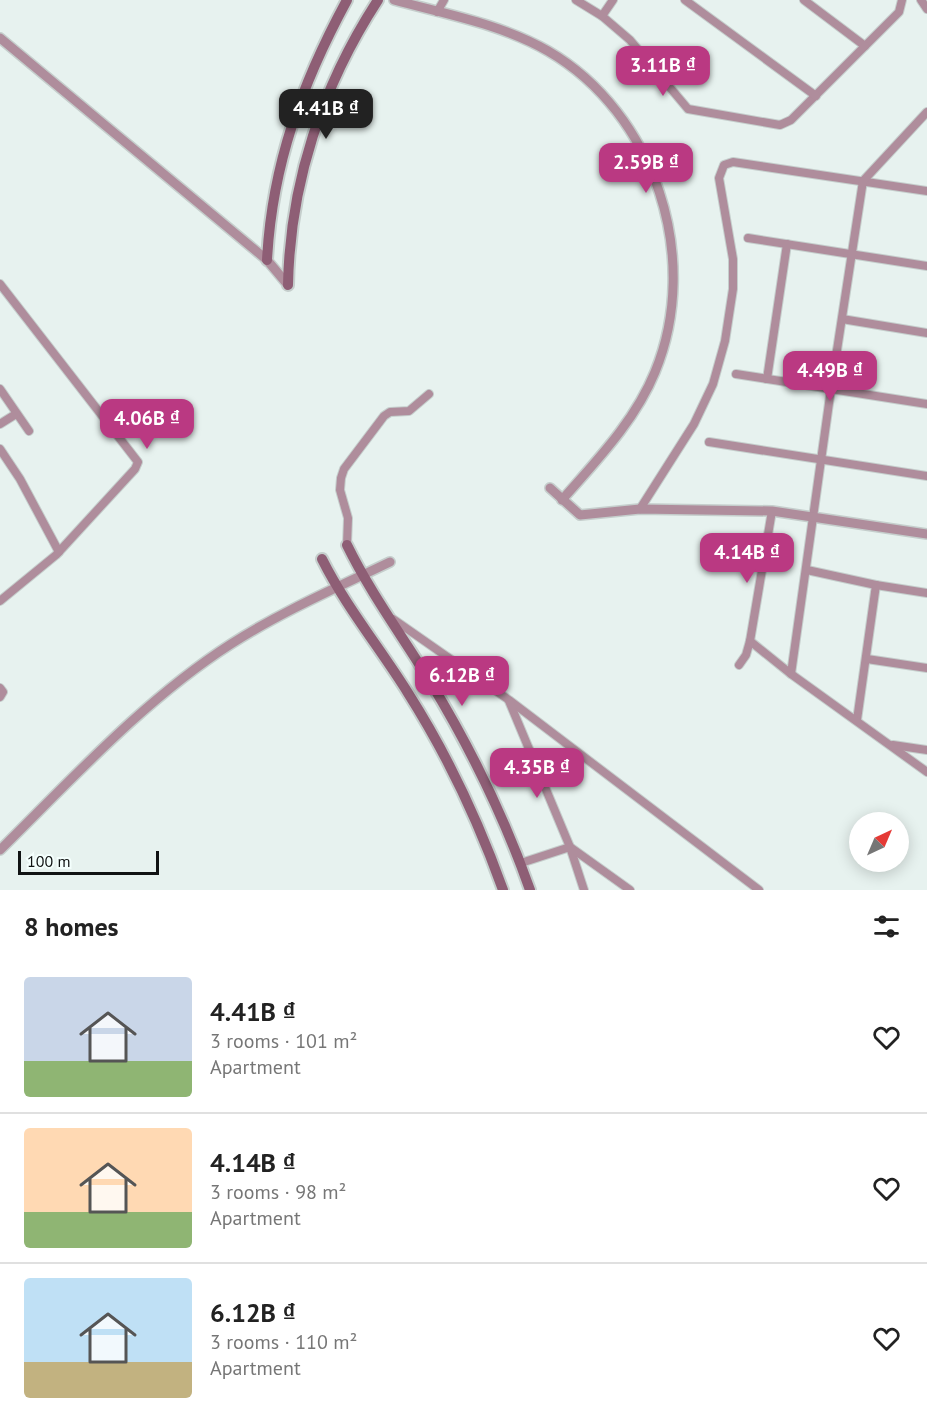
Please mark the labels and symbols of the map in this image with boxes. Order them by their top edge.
pin: 3.11B ₫ [608,46,718,97]
pin: 4.41B ₫ [271,89,381,140]
pin: 2.59B ₫ [591,143,701,194]
pin: 4.49B ₫ [775,351,885,402]
pin: 4.06B ₫ [92,399,202,450]
pin: 4.14B ₫ [692,533,802,584]
pin: 6.12B ₫ [407,656,517,707]
pin: 4.35B ₫ [482,748,592,799]
north arrow [849,812,909,872]
scale bar [18,848,159,876]

